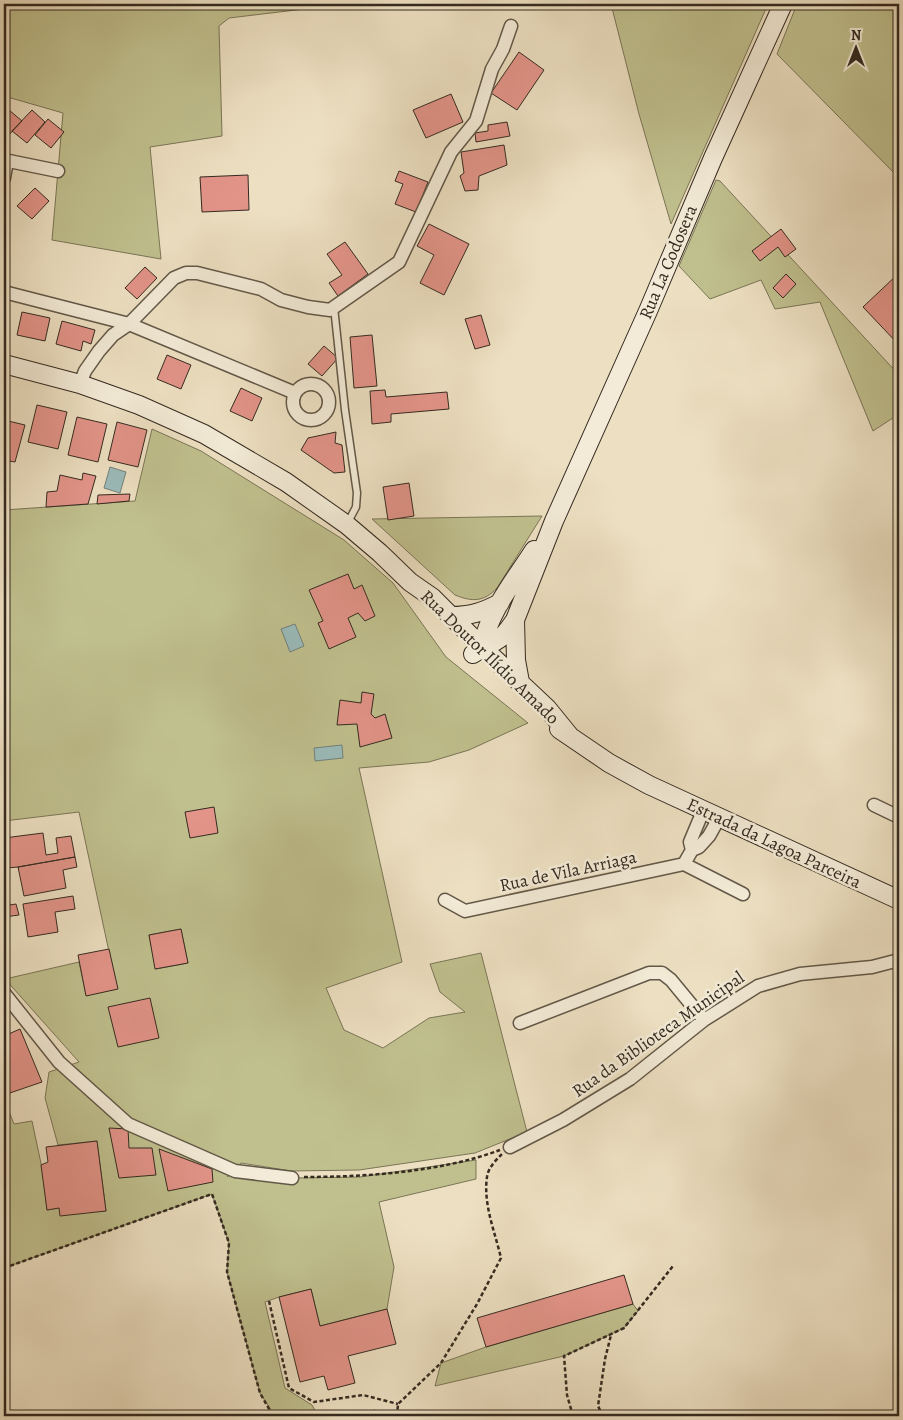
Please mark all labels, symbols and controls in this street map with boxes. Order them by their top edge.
north arrow [830,22,880,72]
text: N [851,26,861,45]
street label: Rua La Codosera [633,201,703,323]
street label: Rua Doutor Ilídio Amado [415,584,565,730]
street label: Estrada da Lagoa Parceira [683,792,866,894]
street label: Rua de Vila Arriaga [497,845,639,897]
street label: Rua da Biblioteca Municipal [567,965,749,1103]

